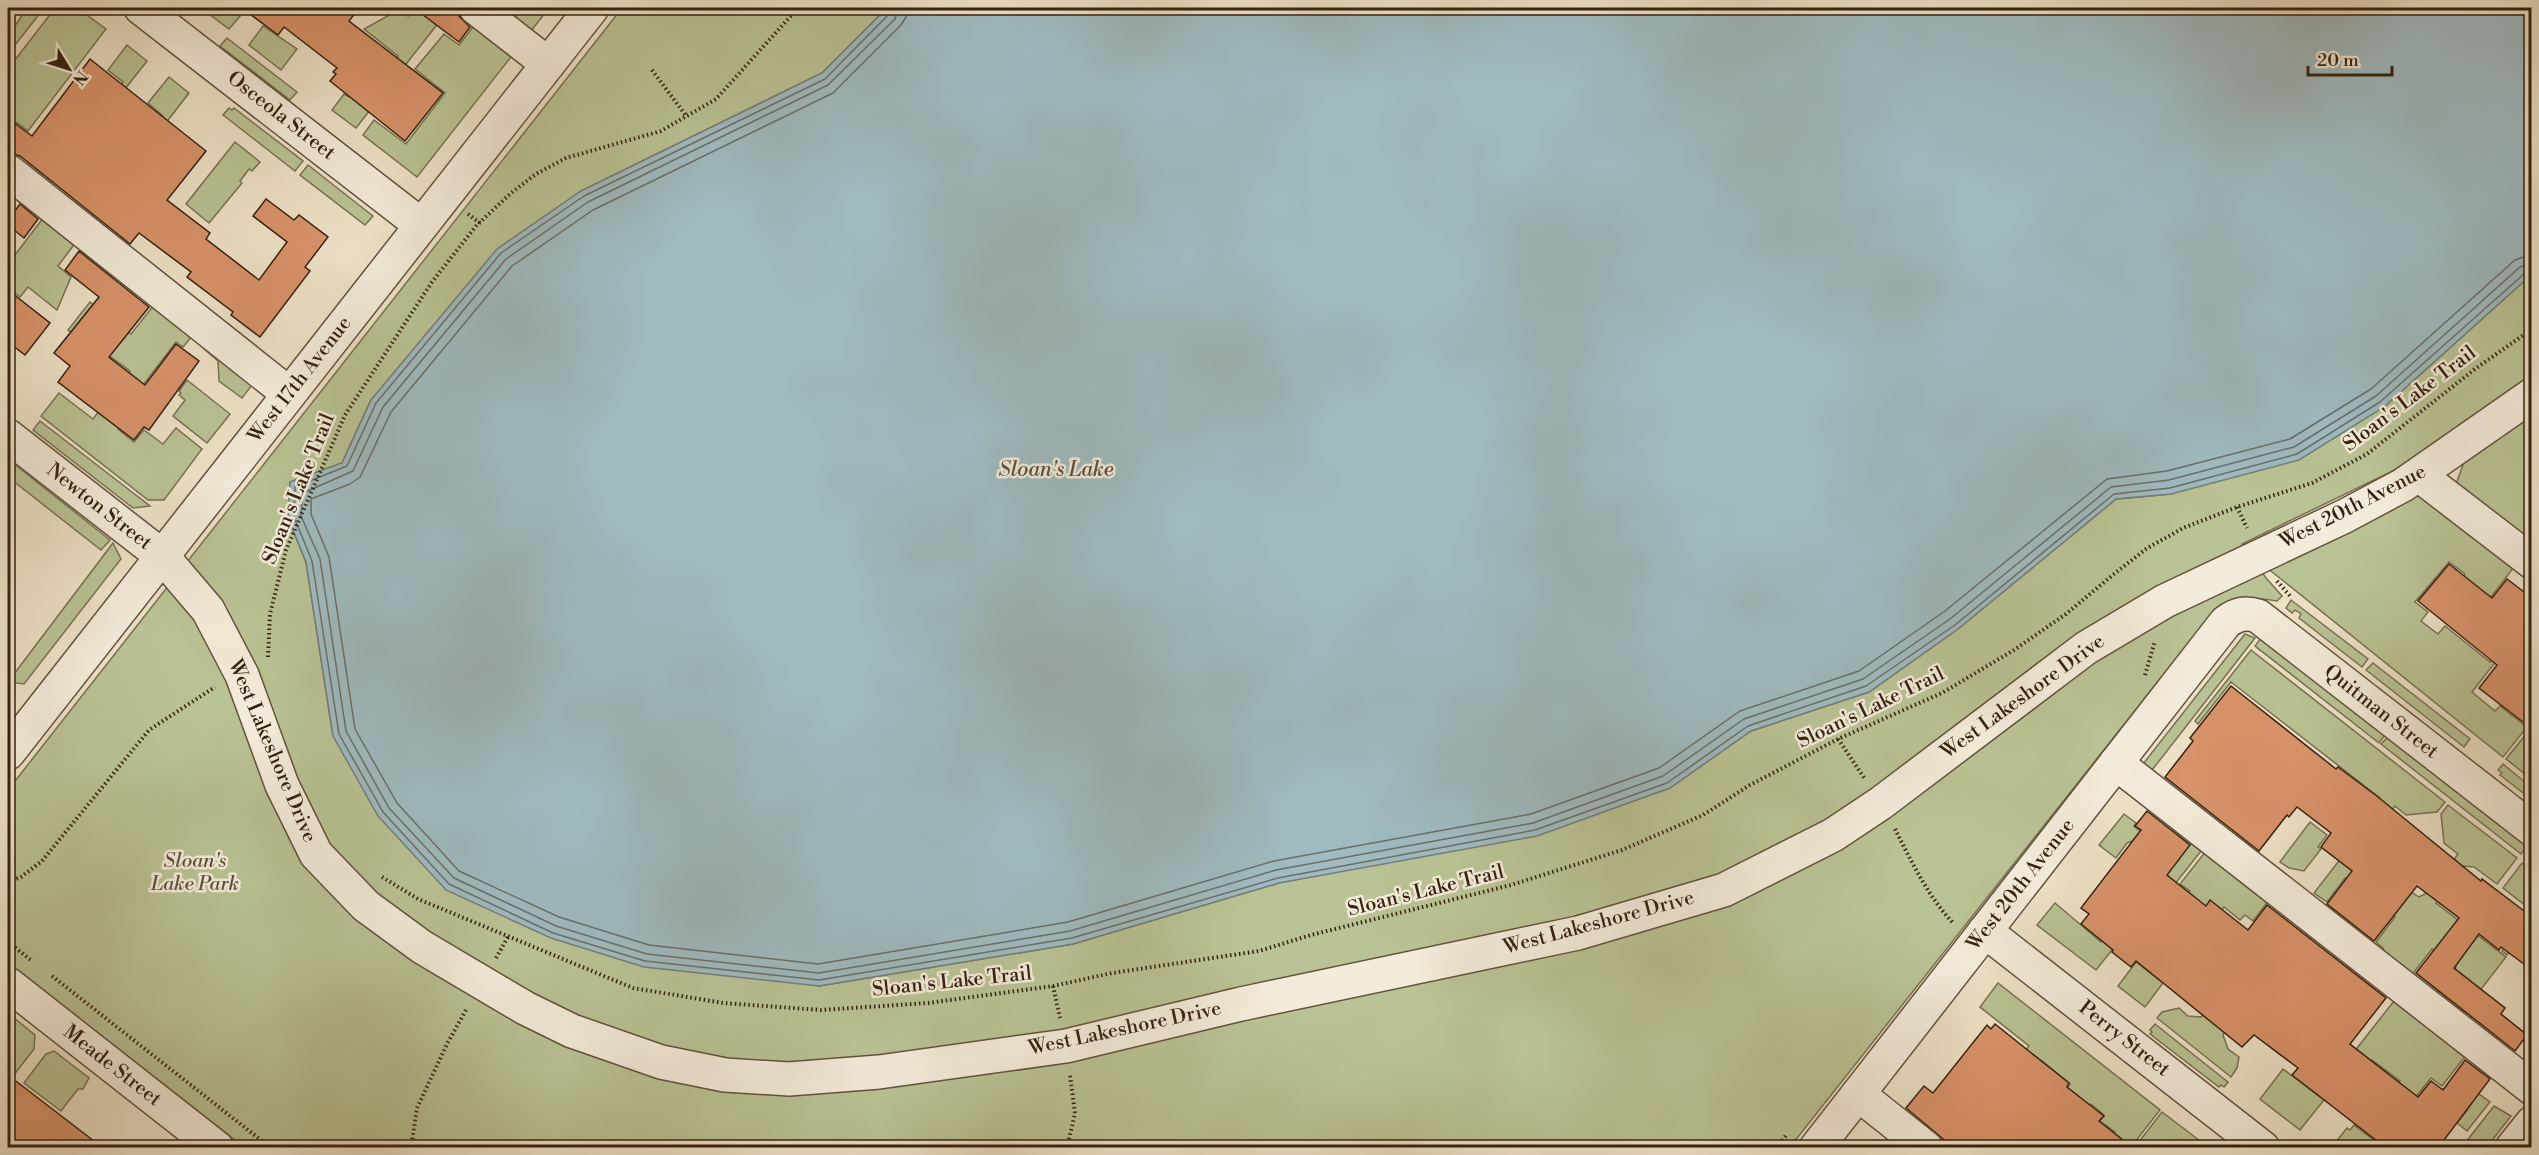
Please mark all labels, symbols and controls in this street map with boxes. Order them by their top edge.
north arrow [39,39,99,99]
scale bar [2308,39,2392,77]
text: 20 m [2317,49,2359,72]
text: N [68,66,92,89]
street label: Osceola Street [222,66,340,166]
street label: West 17th Avenue [242,312,357,449]
street label: Sloan's Lake Trail [2338,341,2482,457]
street label: Sloan's Lake Trail [257,410,341,568]
water label: Sloan's Lake [998,457,1114,483]
street label: Newton Street [41,458,157,556]
street label: West 20th Avenue [2275,459,2430,555]
street label: West Lakeshore Drive [1935,629,2110,765]
street label: West Lakeshore Drive [222,655,322,846]
street label: Quitman Street [2319,660,2443,764]
street label: Sloan's Lake Trail [1793,662,1949,754]
street label: West 20th Avenue [1961,814,2080,957]
park label: Sloan's Lake Park [150,849,239,897]
street label: Sloan's Lake Trail [1345,859,1507,923]
street label: West Lakeshore Drive [1500,886,1697,961]
street label: Sloan's Lake Trail [871,961,1033,1003]
street label: West Lakeshore Drive [1025,996,1224,1062]
street label: Perry Street [2073,996,2175,1082]
street label: Meade Street [58,1020,166,1112]

